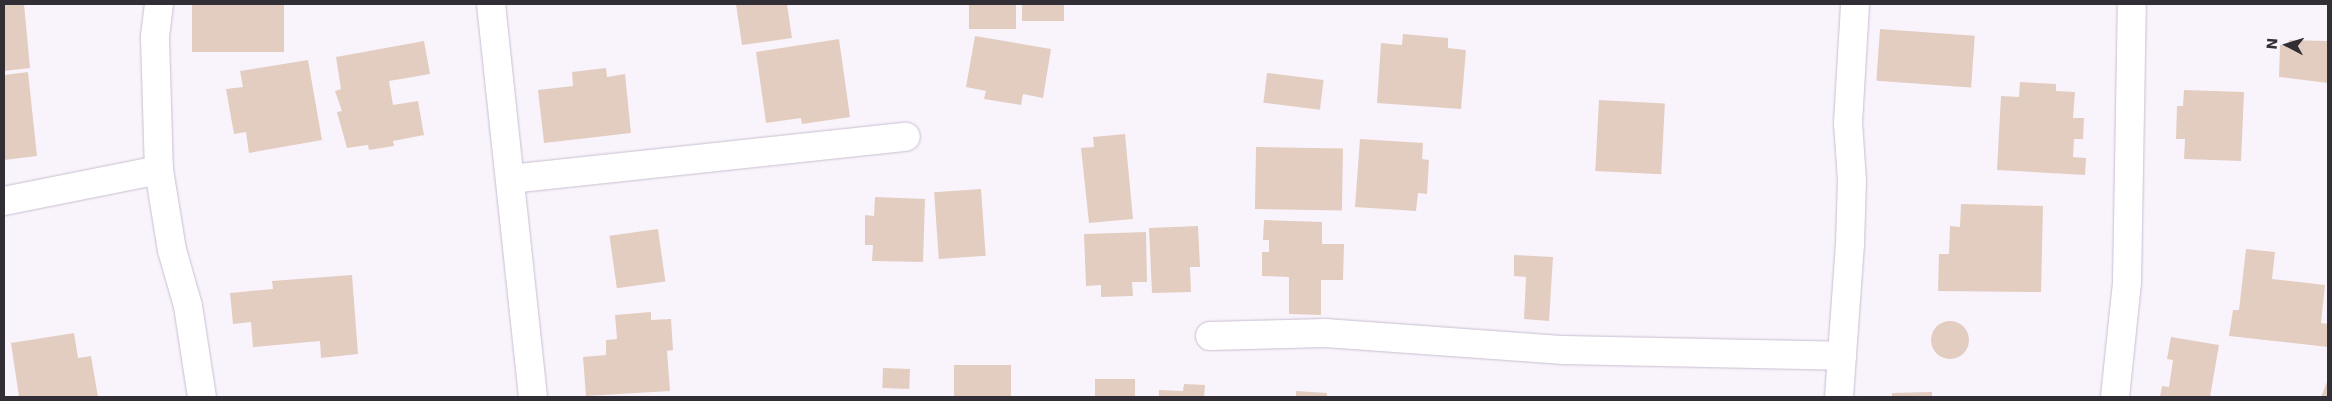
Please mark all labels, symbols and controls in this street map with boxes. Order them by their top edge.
north arrow [2262,20,2312,70]
text: N [2264,37,2281,50]

